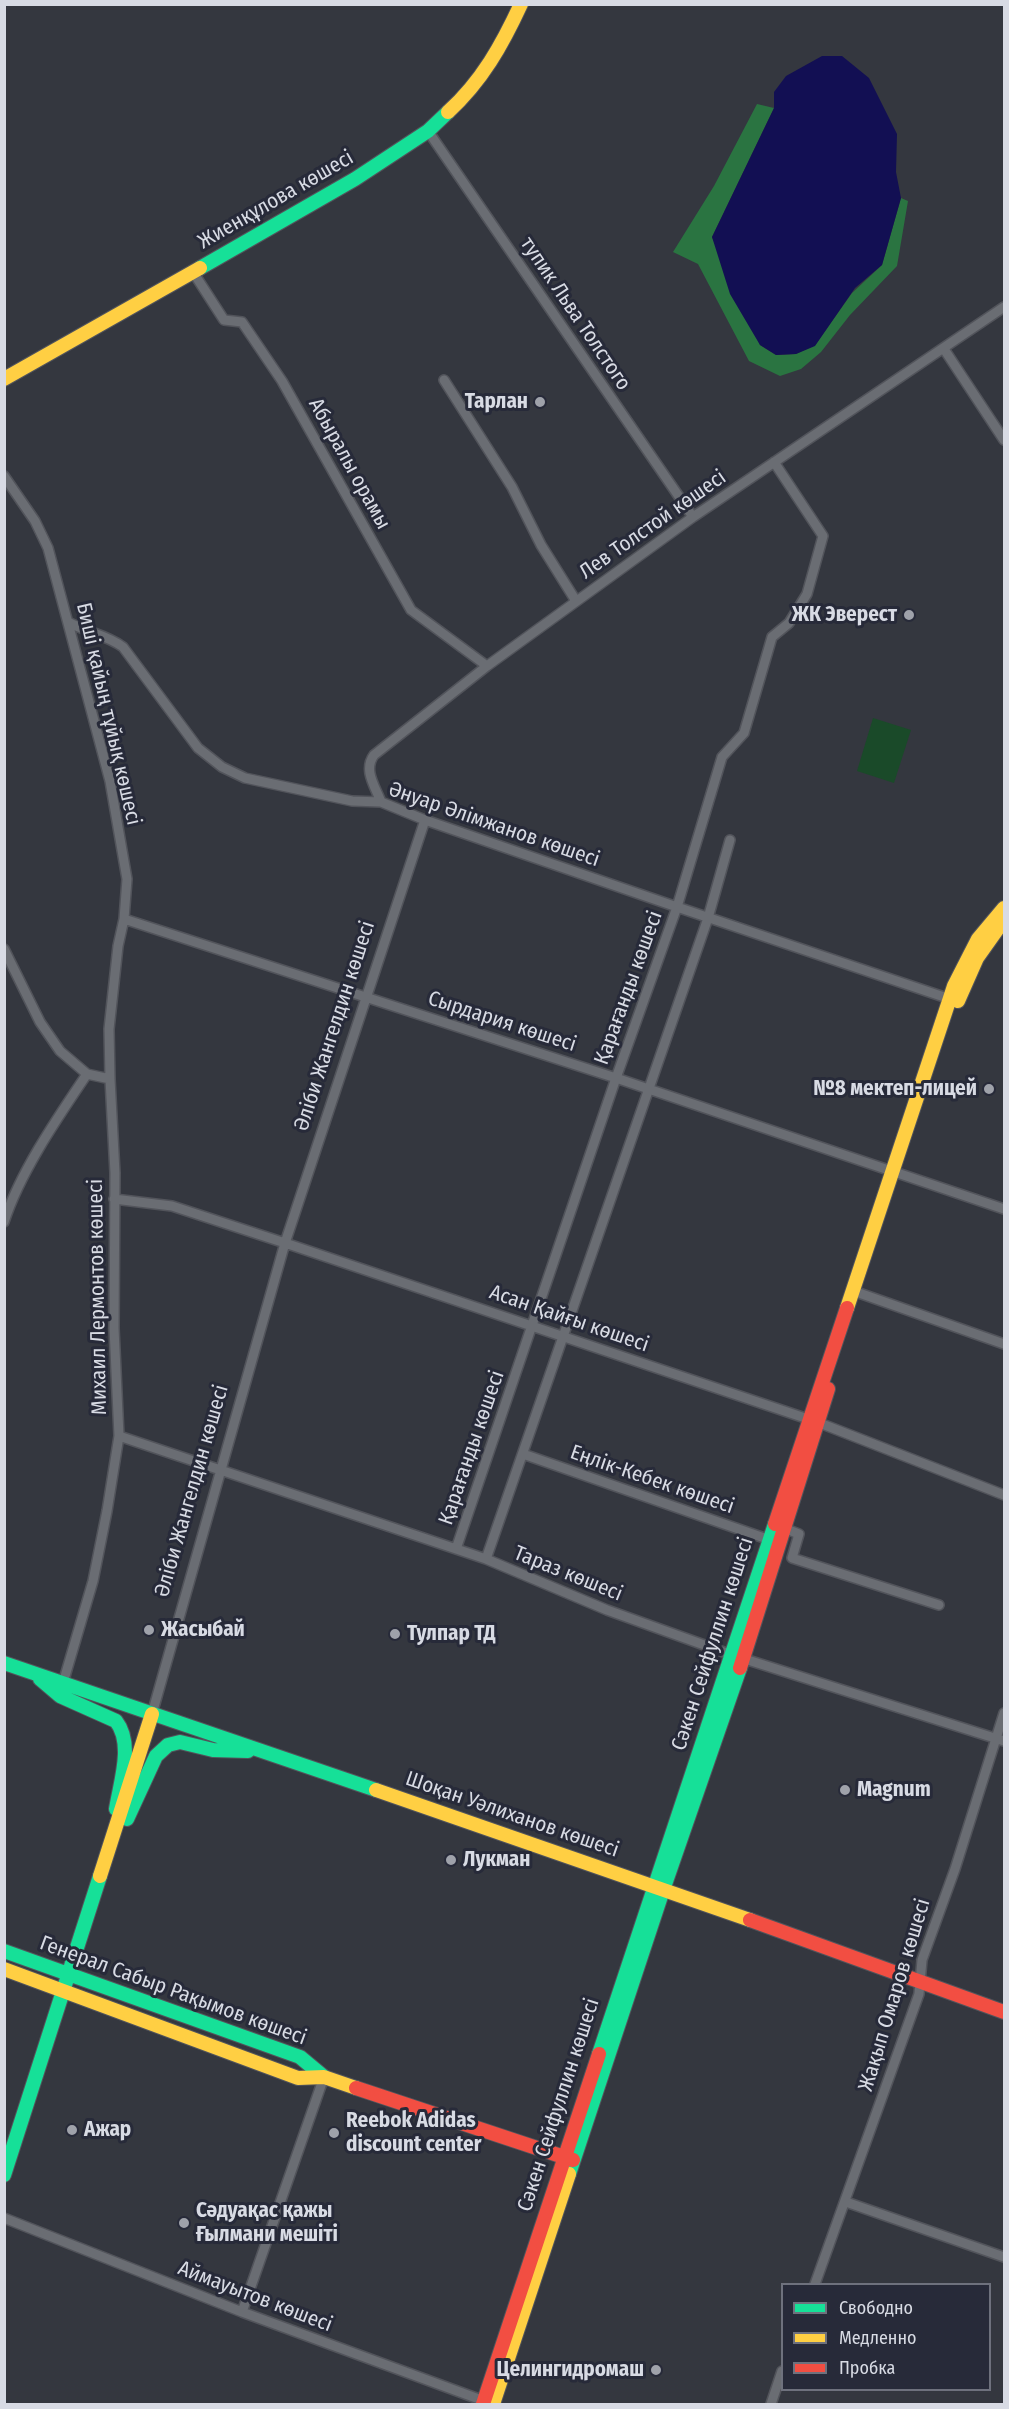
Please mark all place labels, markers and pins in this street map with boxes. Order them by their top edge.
place label: Тарлан [465,389,528,415]
marker: Тарлан [533,395,547,409]
place label: ЖК Эверест [792,602,897,628]
marker: ЖК Эверест [902,608,916,622]
place label: №8 мектеп-лицей [813,1076,977,1102]
marker: №8 мектеп-лицей [982,1082,996,1096]
place label: Жасыбай [161,1617,245,1643]
place label: Тулпар ТД [407,1621,496,1647]
marker: Жасыбай [142,1623,156,1637]
marker: Тулпар ТД [388,1627,402,1641]
place label: Magnum [857,1777,931,1803]
marker: Magnum [838,1783,852,1797]
place label: Лукман [463,1847,530,1873]
marker: Лукман [444,1853,458,1867]
place label: Reebok Adidas discount center [346,2108,481,2158]
place label: Ажар [84,2117,131,2143]
marker: Ажар [65,2123,79,2137]
marker: Reebok Adidas discount center [327,2126,341,2140]
place label: Сәдуақас қажы Ғылмани мешіті [196,2198,338,2248]
marker: Сәдуақас қажы Ғылмани мешіті [177,2216,191,2230]
place label: Целингидромаш [496,2357,644,2383]
marker: Целингидромаш [649,2363,663,2377]

